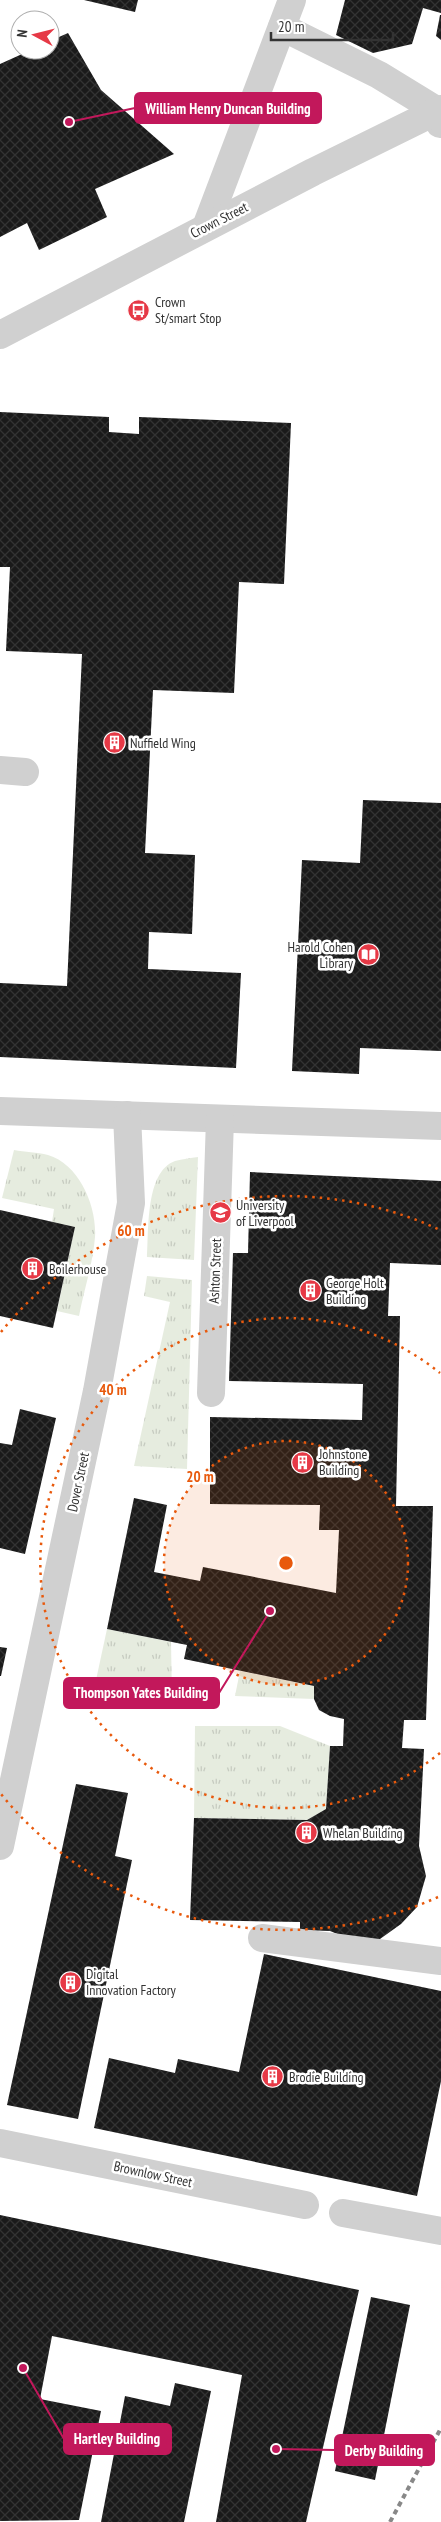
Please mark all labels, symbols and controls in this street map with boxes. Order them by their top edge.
north arrow [10,10,60,60]
scale bar [271,10,394,42]
text: 20 m [278,17,304,36]
text: N [13,29,31,38]
callout: William Henry Duncan Building [135,93,321,123]
text: William Henry Duncan Building [144,99,311,118]
street label: Crown Street [187,198,251,242]
place label: Crown St/smart Stop [155,293,221,327]
bus stop icon: Crown St/smart Stop [127,298,151,322]
building icon: Nuffield Wing [102,731,126,755]
place label: Nuffield Wing [130,734,196,752]
place label: Harold Cohen Library [288,938,354,972]
library icon: Harold Cohen Library [357,943,381,967]
place label: University of Liverpool [236,1196,295,1230]
school or university icon: University of Liverpool [208,1201,232,1225]
text: 60 m [117,1221,145,1240]
street label: Ashton Street [205,1238,225,1304]
building icon: Boilerhouse [21,1257,45,1281]
place label: Boilerhouse [49,1260,107,1278]
place label: George Holt Building [326,1274,384,1308]
building icon: George Holt Building [298,1279,322,1303]
text: 40 m [99,1380,127,1399]
place label: Johnstone Building [318,1445,367,1479]
building icon: Johnstone Building [291,1450,315,1474]
street label: Dover Street [63,1451,93,1513]
text: 20 m [186,1467,214,1486]
centre of rings [277,1554,295,1572]
callout: Thompson Yates Building [64,1678,219,1708]
text: Thompson Yates Building [74,1683,209,1702]
building icon: Whelan Building [295,1821,319,1845]
place label: Whelan Building [323,1824,403,1842]
place label: Digital Innovation Factory [86,1965,177,1999]
building icon: Digital Innovation Factory [58,1970,82,1994]
building icon: Brodie Building [261,2065,285,2089]
place label: Brodie Building [289,2068,364,2086]
street label: Brownlow Street [112,2157,194,2191]
callout: Hartley Building [64,2424,171,2454]
text: Hartley Building [74,2429,161,2448]
callout: Derby Building [335,2435,434,2465]
text: Derby Building [345,2441,424,2460]

